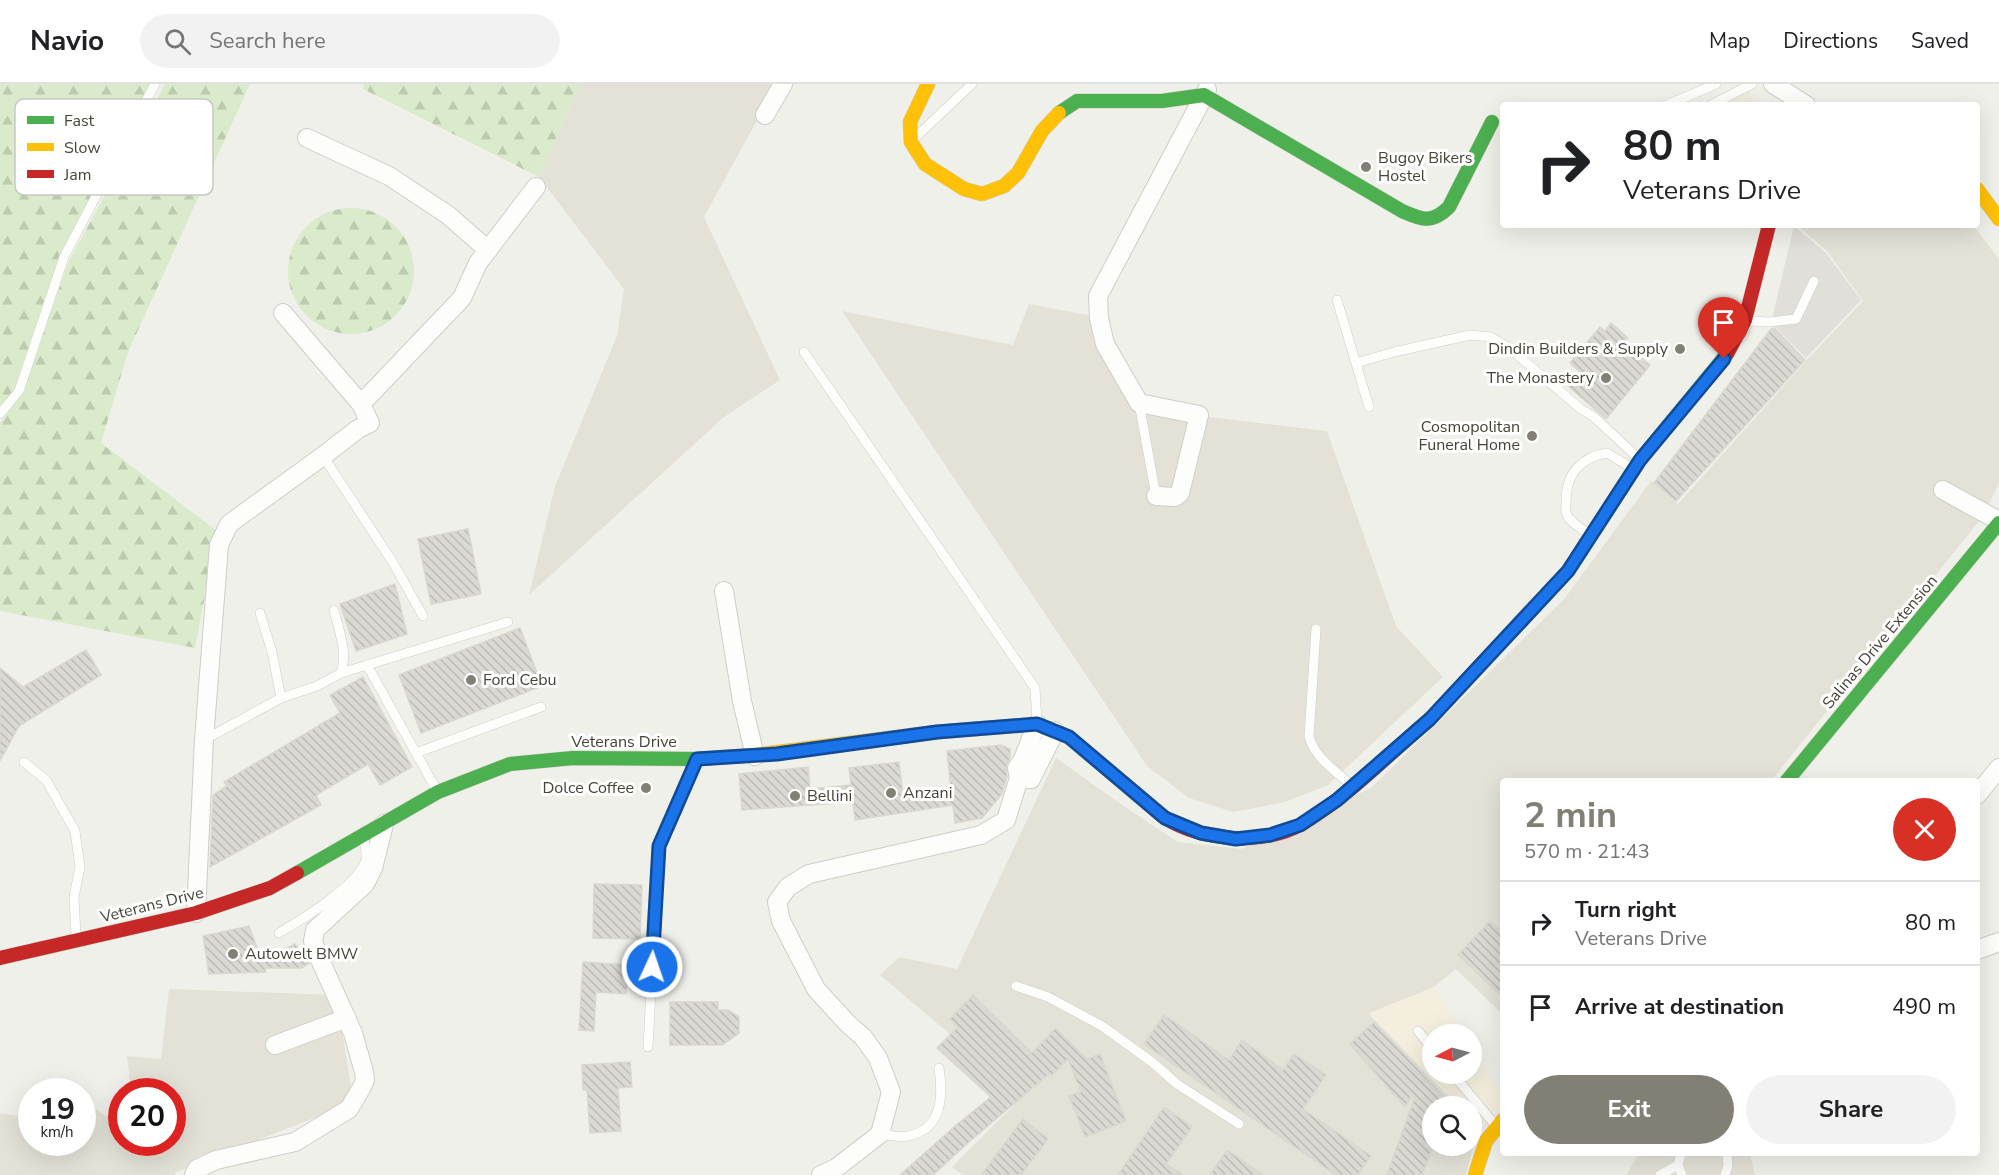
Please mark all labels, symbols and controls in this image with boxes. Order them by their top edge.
search box [140,14,560,68]
text: Navio [30,22,104,60]
icon: search [161,25,194,58]
text: Search here [209,26,326,56]
text: Map [1709,27,1750,55]
text: Directions [1783,27,1878,55]
text: Saved [1911,27,1969,55]
legend [15,99,213,195]
text: Fast [64,110,95,132]
text: 80 m [1623,118,1722,175]
icon: right [1524,126,1602,204]
text: Slow [64,137,101,159]
place label: Bugoy Bikers Hostel [1378,147,1472,187]
marker: Bugoy Bikers Hostel [1359,160,1373,174]
text: Jam [63,164,91,186]
text: Veterans Drive [1623,172,1801,209]
pin [1698,297,1749,359]
icon: arrive [1707,306,1740,339]
place label: Dindin Builders & Supply [1488,338,1669,360]
marker: Dindin Builders & Supply [1673,342,1687,356]
place label: The Monastery [1486,367,1595,389]
marker: The Monastery [1599,371,1613,385]
place label: Cosmopolitan Funeral Home [1419,416,1520,456]
marker: Cosmopolitan Funeral Home [1525,429,1539,443]
street label: Salinas Drive Extension [1817,570,1943,714]
place label: Ford Cebu [483,669,556,691]
marker: Ford Cebu [464,673,478,687]
street label: Veterans Drive [570,731,677,753]
place label: Dolce Coffee [542,777,634,799]
marker: Dolce Coffee [639,781,653,795]
place label: Anzani [903,782,952,804]
place label: Bellini [807,785,852,807]
marker: Anzani [884,786,898,800]
marker: Bellini [788,789,802,803]
text: 2 min [1524,791,1617,840]
button: close [1893,798,1956,861]
text: 570 m · 21:43 [1524,838,1650,865]
street label: Veterans Drive [97,882,206,929]
text: Turn right [1575,895,1676,925]
icon: right [1524,907,1557,940]
text: 80 m [1905,908,1956,938]
text: Veterans Drive [1575,925,1707,952]
position arrow [620,935,684,999]
place label: Autowelt BMW [245,943,359,965]
marker: Autowelt BMW [226,947,240,961]
icon: arrive [1524,991,1557,1024]
text: Arrive at destination [1575,992,1784,1022]
text: 490 m [1892,992,1956,1022]
north arrow [1422,1024,1482,1084]
map controls [1422,1024,1482,1156]
button: Exit [1524,1075,1734,1144]
button: Share [1746,1075,1956,1144]
speed limit sign: 20 [108,1078,186,1156]
text: 19 [39,1089,75,1130]
button: search [1422,1096,1482,1156]
text: km/h [40,1122,74,1142]

